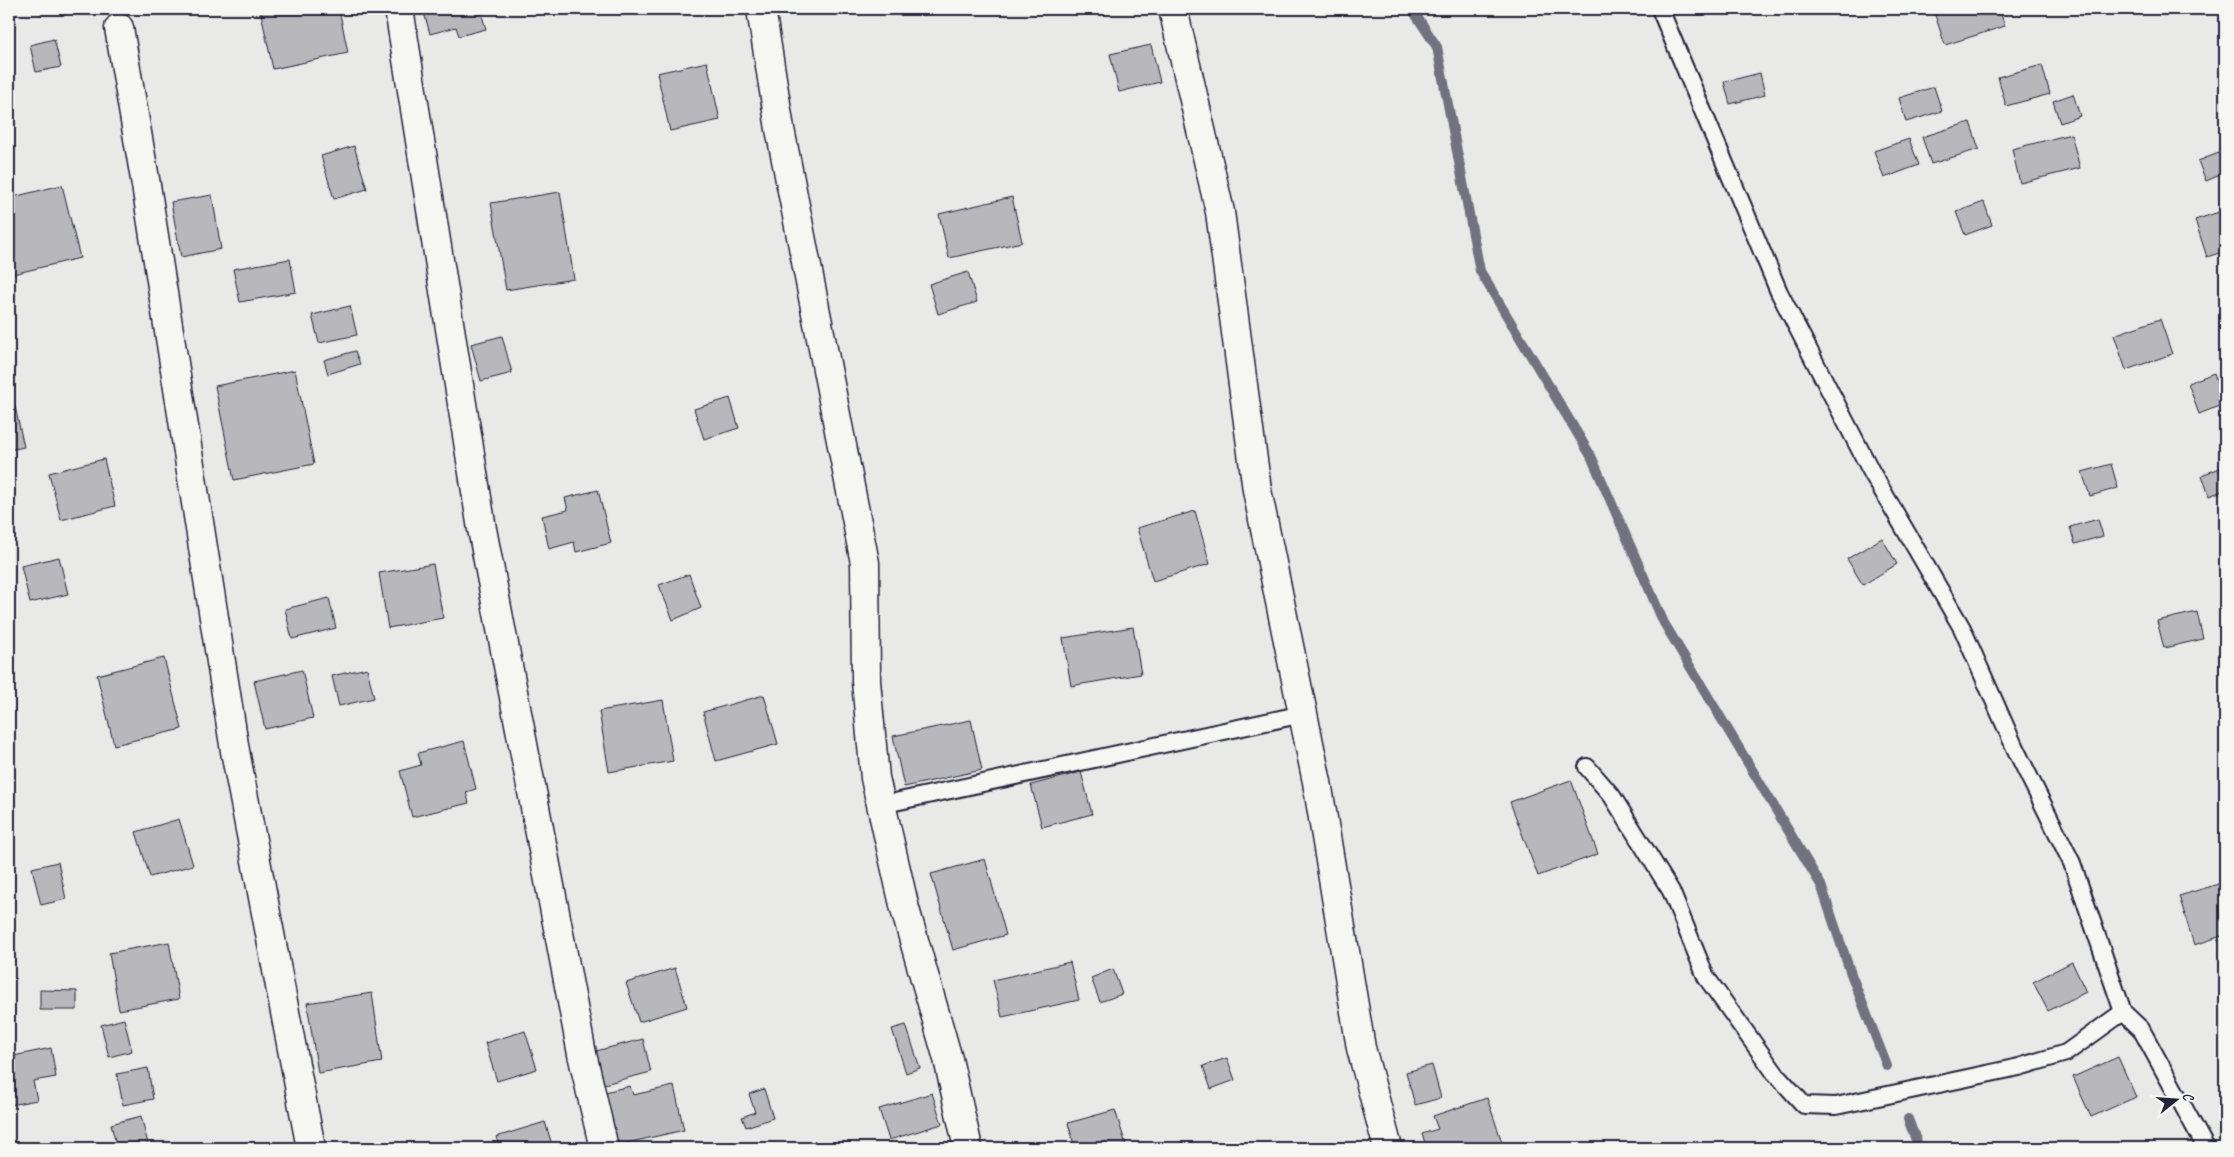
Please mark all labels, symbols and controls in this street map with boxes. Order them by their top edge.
north arrow [2152,1074,2202,1124]
text: С [2179,1091,2198,1104]

